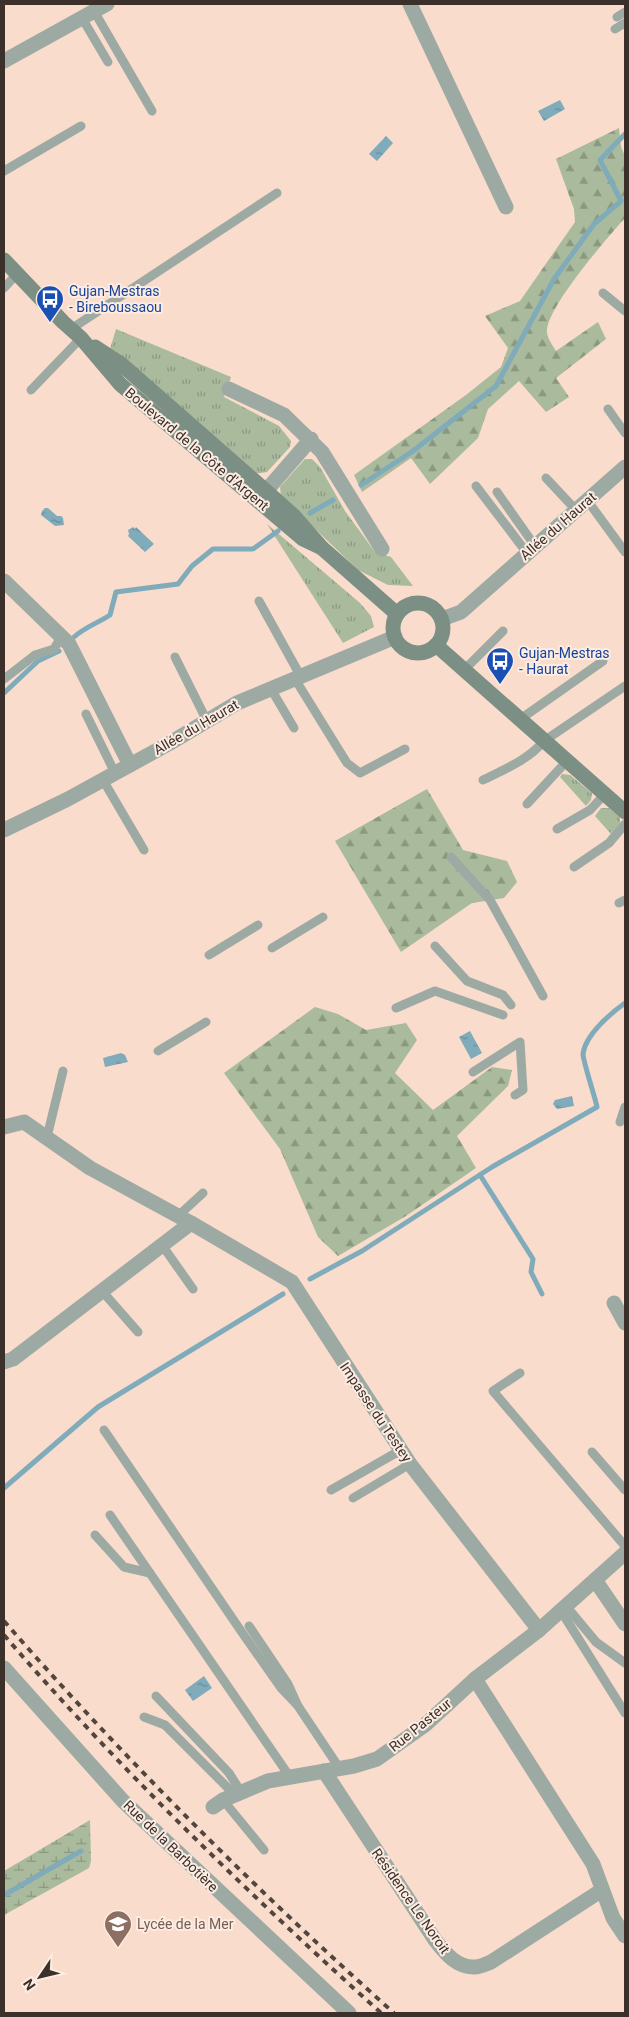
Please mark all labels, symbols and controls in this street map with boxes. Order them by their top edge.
place label: Gujan-Mestras - Bireboussaou [69,283,162,315]
bus stop icon: Gujan-Mestras - Bireboussaou [35,284,65,323]
street label: Boulevard de la Côte d'Argent [122,384,272,514]
street label: Allée du Haurat [517,488,600,563]
place label: Gujan-Mestras - Haurat [519,645,610,677]
bus stop icon: Gujan-Mestras - Haurat [485,646,515,685]
street label: Allée du Haurat [151,696,242,758]
street label: Impasse du Testey [337,1359,415,1465]
street label: Rue Pasteur [386,1695,454,1755]
street label: Rue de la Barbotière [121,1797,221,1895]
street label: Résidence Le Noroit [369,1845,454,1957]
school or university icon: Lycée de la Mer [103,1909,133,1948]
place label: Lycée de la Mer [137,1916,234,1932]
north arrow [15,1952,65,2002]
text: N [20,1976,39,1993]

